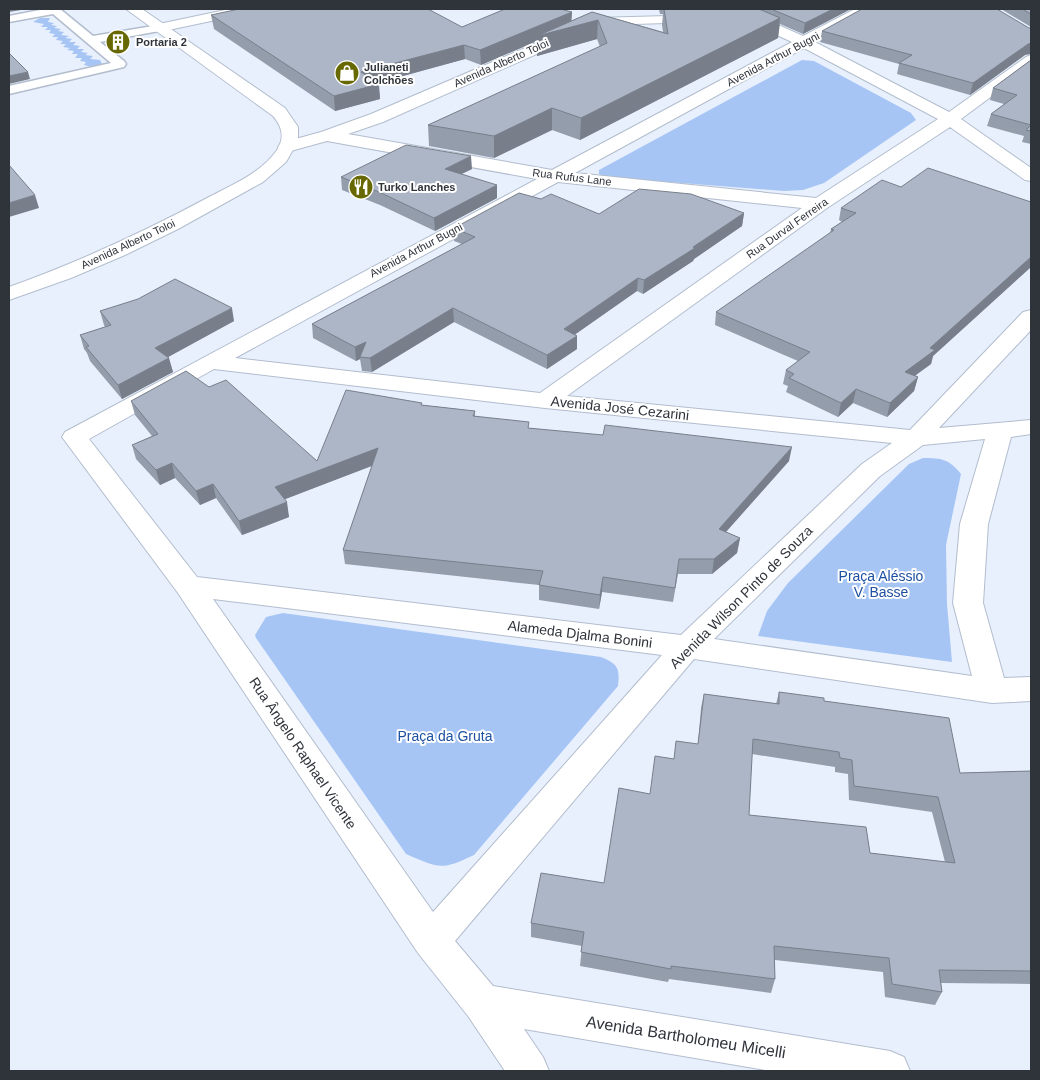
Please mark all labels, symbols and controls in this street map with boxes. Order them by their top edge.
building icon: Portaria 2 [105,29,131,55]
street label: Avenida Arthur Bugni [725,29,821,89]
place label: Portaria 2 [136,36,187,48]
street label: Avenida Alberto Toloi [452,37,550,89]
shop icon: Julianeti Colchões [334,60,360,86]
place label: Julianeti Colchões [364,61,414,86]
street label: Rua Rufus Lane [532,166,612,188]
restaurant icon: Turko Lanches [348,174,374,200]
place label: Turko Lanches [378,181,455,193]
street label: Rua Durval Ferreira [744,195,831,261]
street label: Avenida Alberto Toloi [79,217,177,271]
street label: Avenida Arthur Bugni [368,220,464,280]
street label: Avenida José Cezarini [550,393,690,423]
street label: Avenida Wilson Pinto de Souza [666,522,816,672]
park label: Praça Aléssio V. Basse [839,568,924,600]
street label: Alameda Djalma Bonini [507,617,653,651]
street label: Rua Ângelo Raphael Vicente [246,674,360,832]
park label: Praça da Gruta [398,728,493,744]
street label: Avenida Bartholomeu Micelli [585,1013,787,1061]

